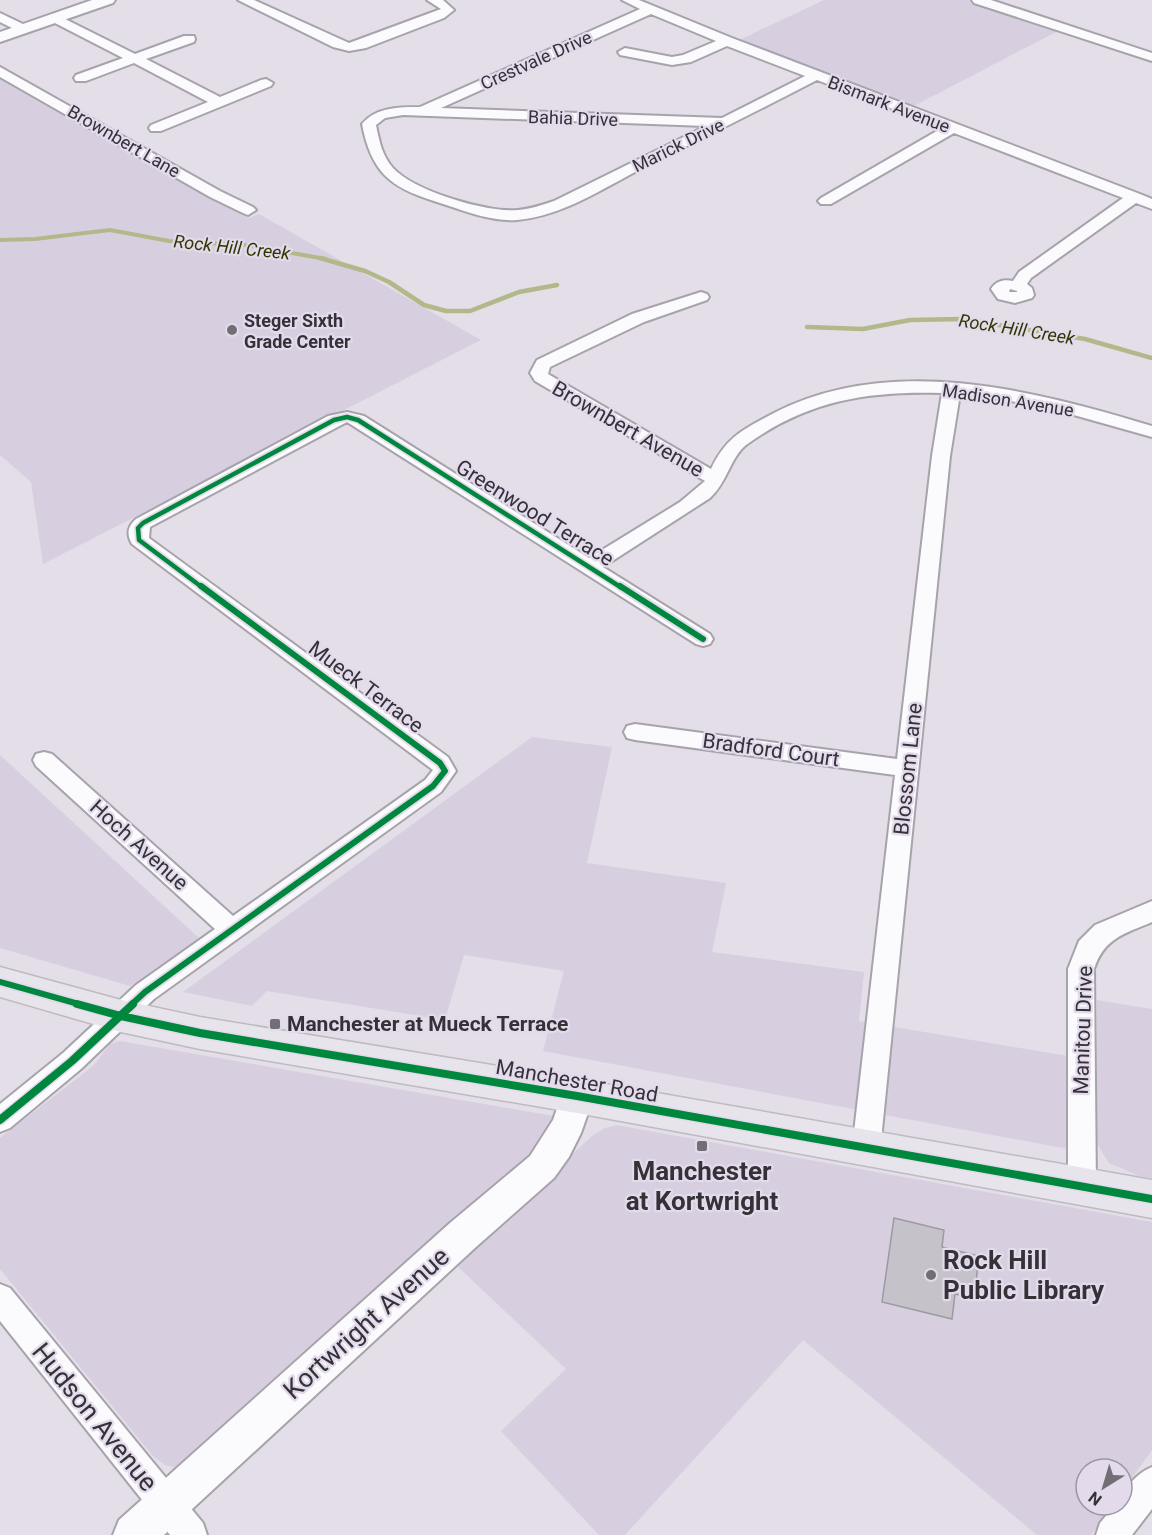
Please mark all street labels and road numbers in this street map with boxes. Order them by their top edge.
street label: Crestvale Drive [477,26,595,94]
street label: Bismark Avenue [825,71,953,137]
street label: Brownbert Lane [64,100,184,182]
street label: Bahia Drive [528,106,618,130]
street label: Marick Drive [629,114,727,176]
street label: Brownbert Avenue [548,376,708,482]
street label: Madison Avenue [941,379,1075,421]
street label: Greenwood Terrace [452,455,618,571]
street label: Mueck Terrace [304,636,428,738]
street label: Blossom Lane [889,702,927,836]
street label: Bradford Court [701,729,841,772]
street label: Hoch Avenue [85,795,193,895]
street label: Manitou Drive [1069,965,1097,1095]
street label: Manchester Road [494,1055,660,1107]
street label: Kortwright Avenue [277,1241,455,1405]
street label: Hudson Avenue [26,1337,164,1497]

